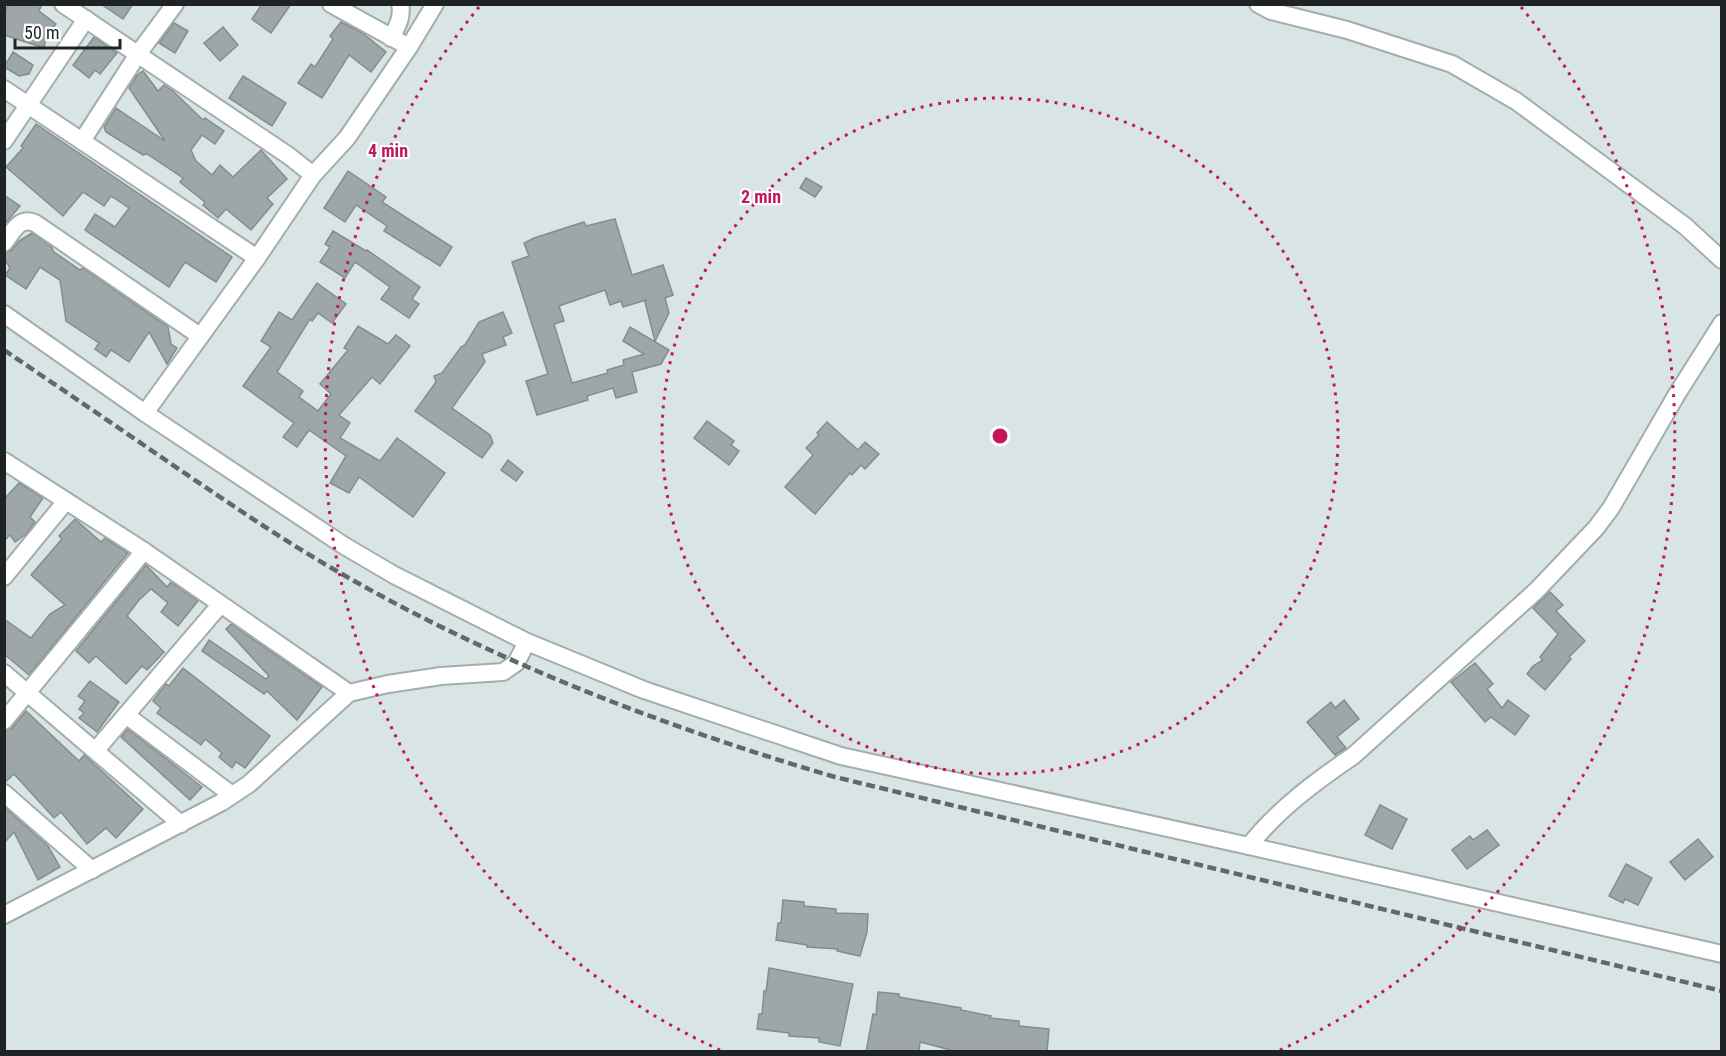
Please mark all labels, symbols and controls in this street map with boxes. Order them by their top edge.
scale bar [15,12,120,50]
text: 50 m [24,22,59,43]
text: 4 min [368,140,408,161]
text: 2 min [741,186,781,207]
centre of rings [990,426,1010,446]

